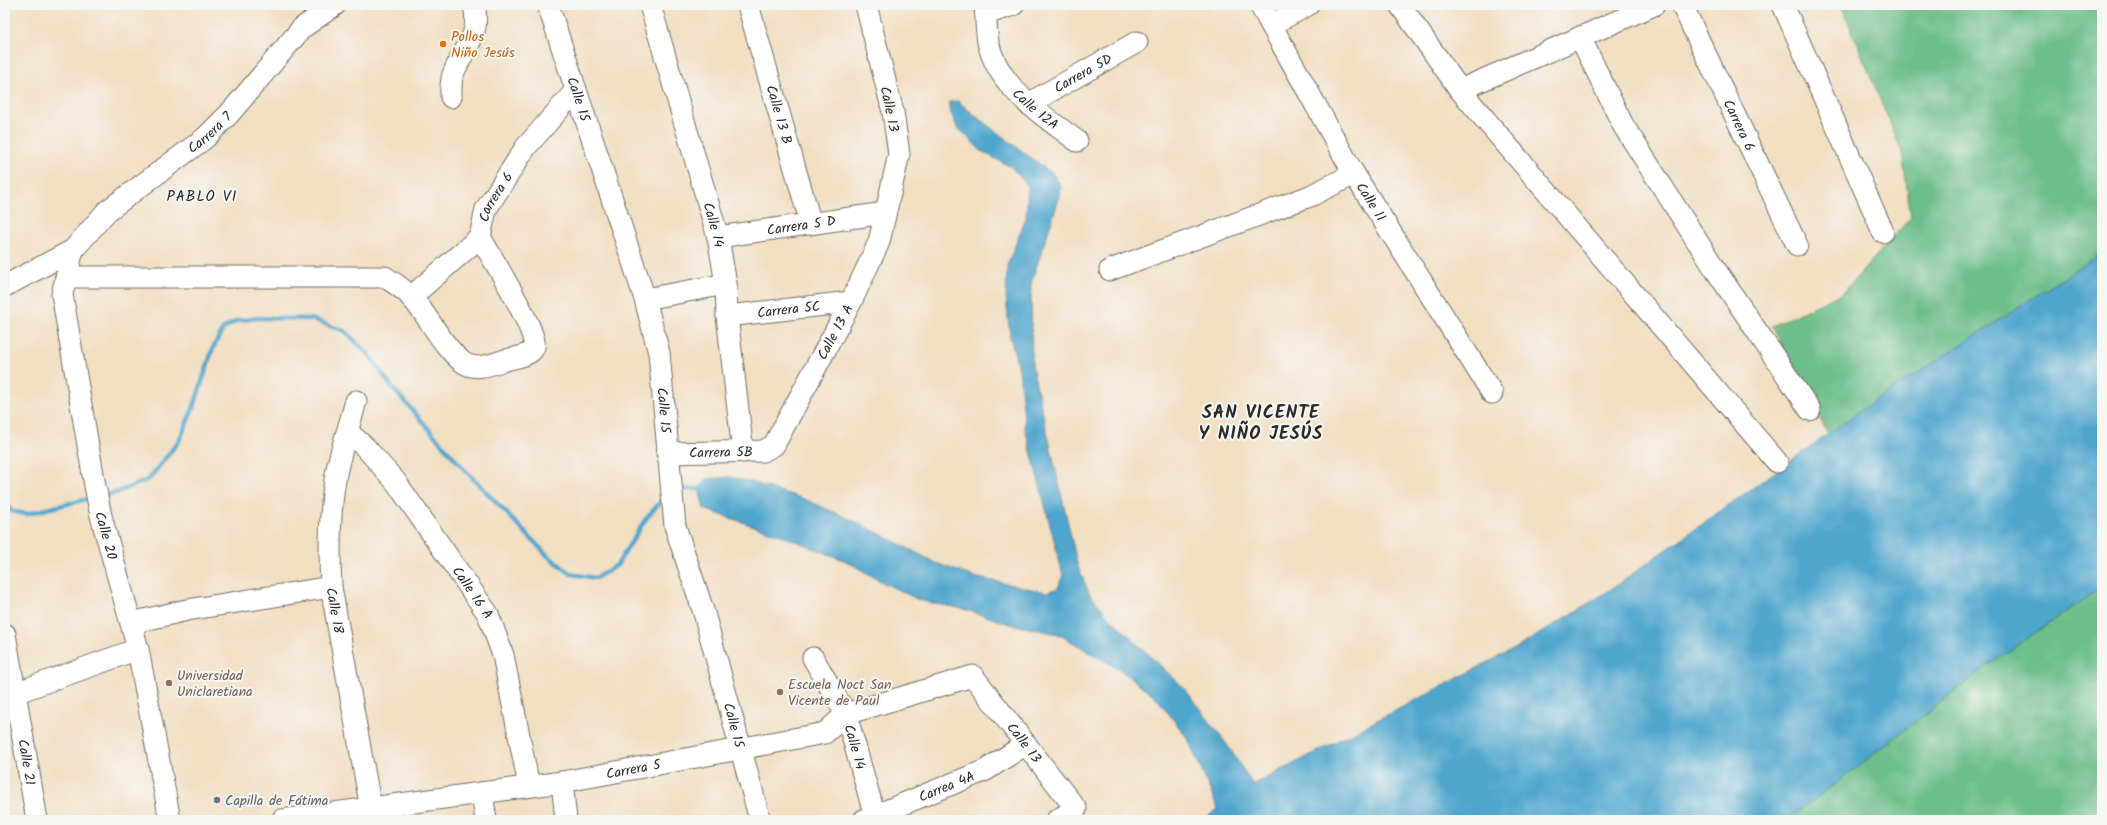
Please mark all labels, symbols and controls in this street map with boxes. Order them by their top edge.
place label: Pollos Niño Jesús [451,26,515,64]
marker: Pollos Niño Jesús [438,39,448,49]
street label: Carrera 5D [1050,48,1116,99]
street label: Calle 15 [560,74,596,126]
street label: Calle 13 B [760,83,798,147]
street label: Calle 13 [873,84,905,134]
street label: Calle 12A [1007,84,1063,136]
street label: Carrera 6 [1717,96,1760,155]
street label: Carrera 7 [183,106,238,159]
street label: Carrera 6 [474,168,519,224]
street label: Calle 11 [1350,178,1391,226]
district label: PABLO VI [167,185,237,209]
street label: Calle 14 [696,200,730,249]
street label: Carrera 5 D [765,210,837,242]
street label: Carrera 5C [756,296,821,325]
street label: Calle 13 A [812,301,860,364]
street label: Calle 15 [650,387,677,436]
district label: SAN VICENTE Y NIÑO JESÚS [1199,399,1323,449]
street label: Carrera 5B [689,441,753,465]
street label: Calle 20 [88,510,123,562]
street label: Calle 16 A [446,562,498,624]
street label: Calle 18 [319,586,349,636]
place label: Universidad Uniclaretiana [177,665,253,703]
place label: Escuela Noct San Vicente de Paul [788,674,892,712]
marker: Universidad Uniclaretiana [164,678,174,688]
marker: Escuela Noct San Vicente de Paul [775,687,785,697]
street label: Calle 15 [717,700,750,752]
street label: Calle 13 [1001,718,1046,768]
street label: Calle 14 [837,722,871,772]
street label: Calle 21 [11,738,41,787]
street label: Carrera 5 [604,754,664,786]
street label: Carrea 4A [915,766,978,809]
place label: Capilla de Fátima [225,790,328,812]
marker: Capilla de Fátima [212,795,222,805]

